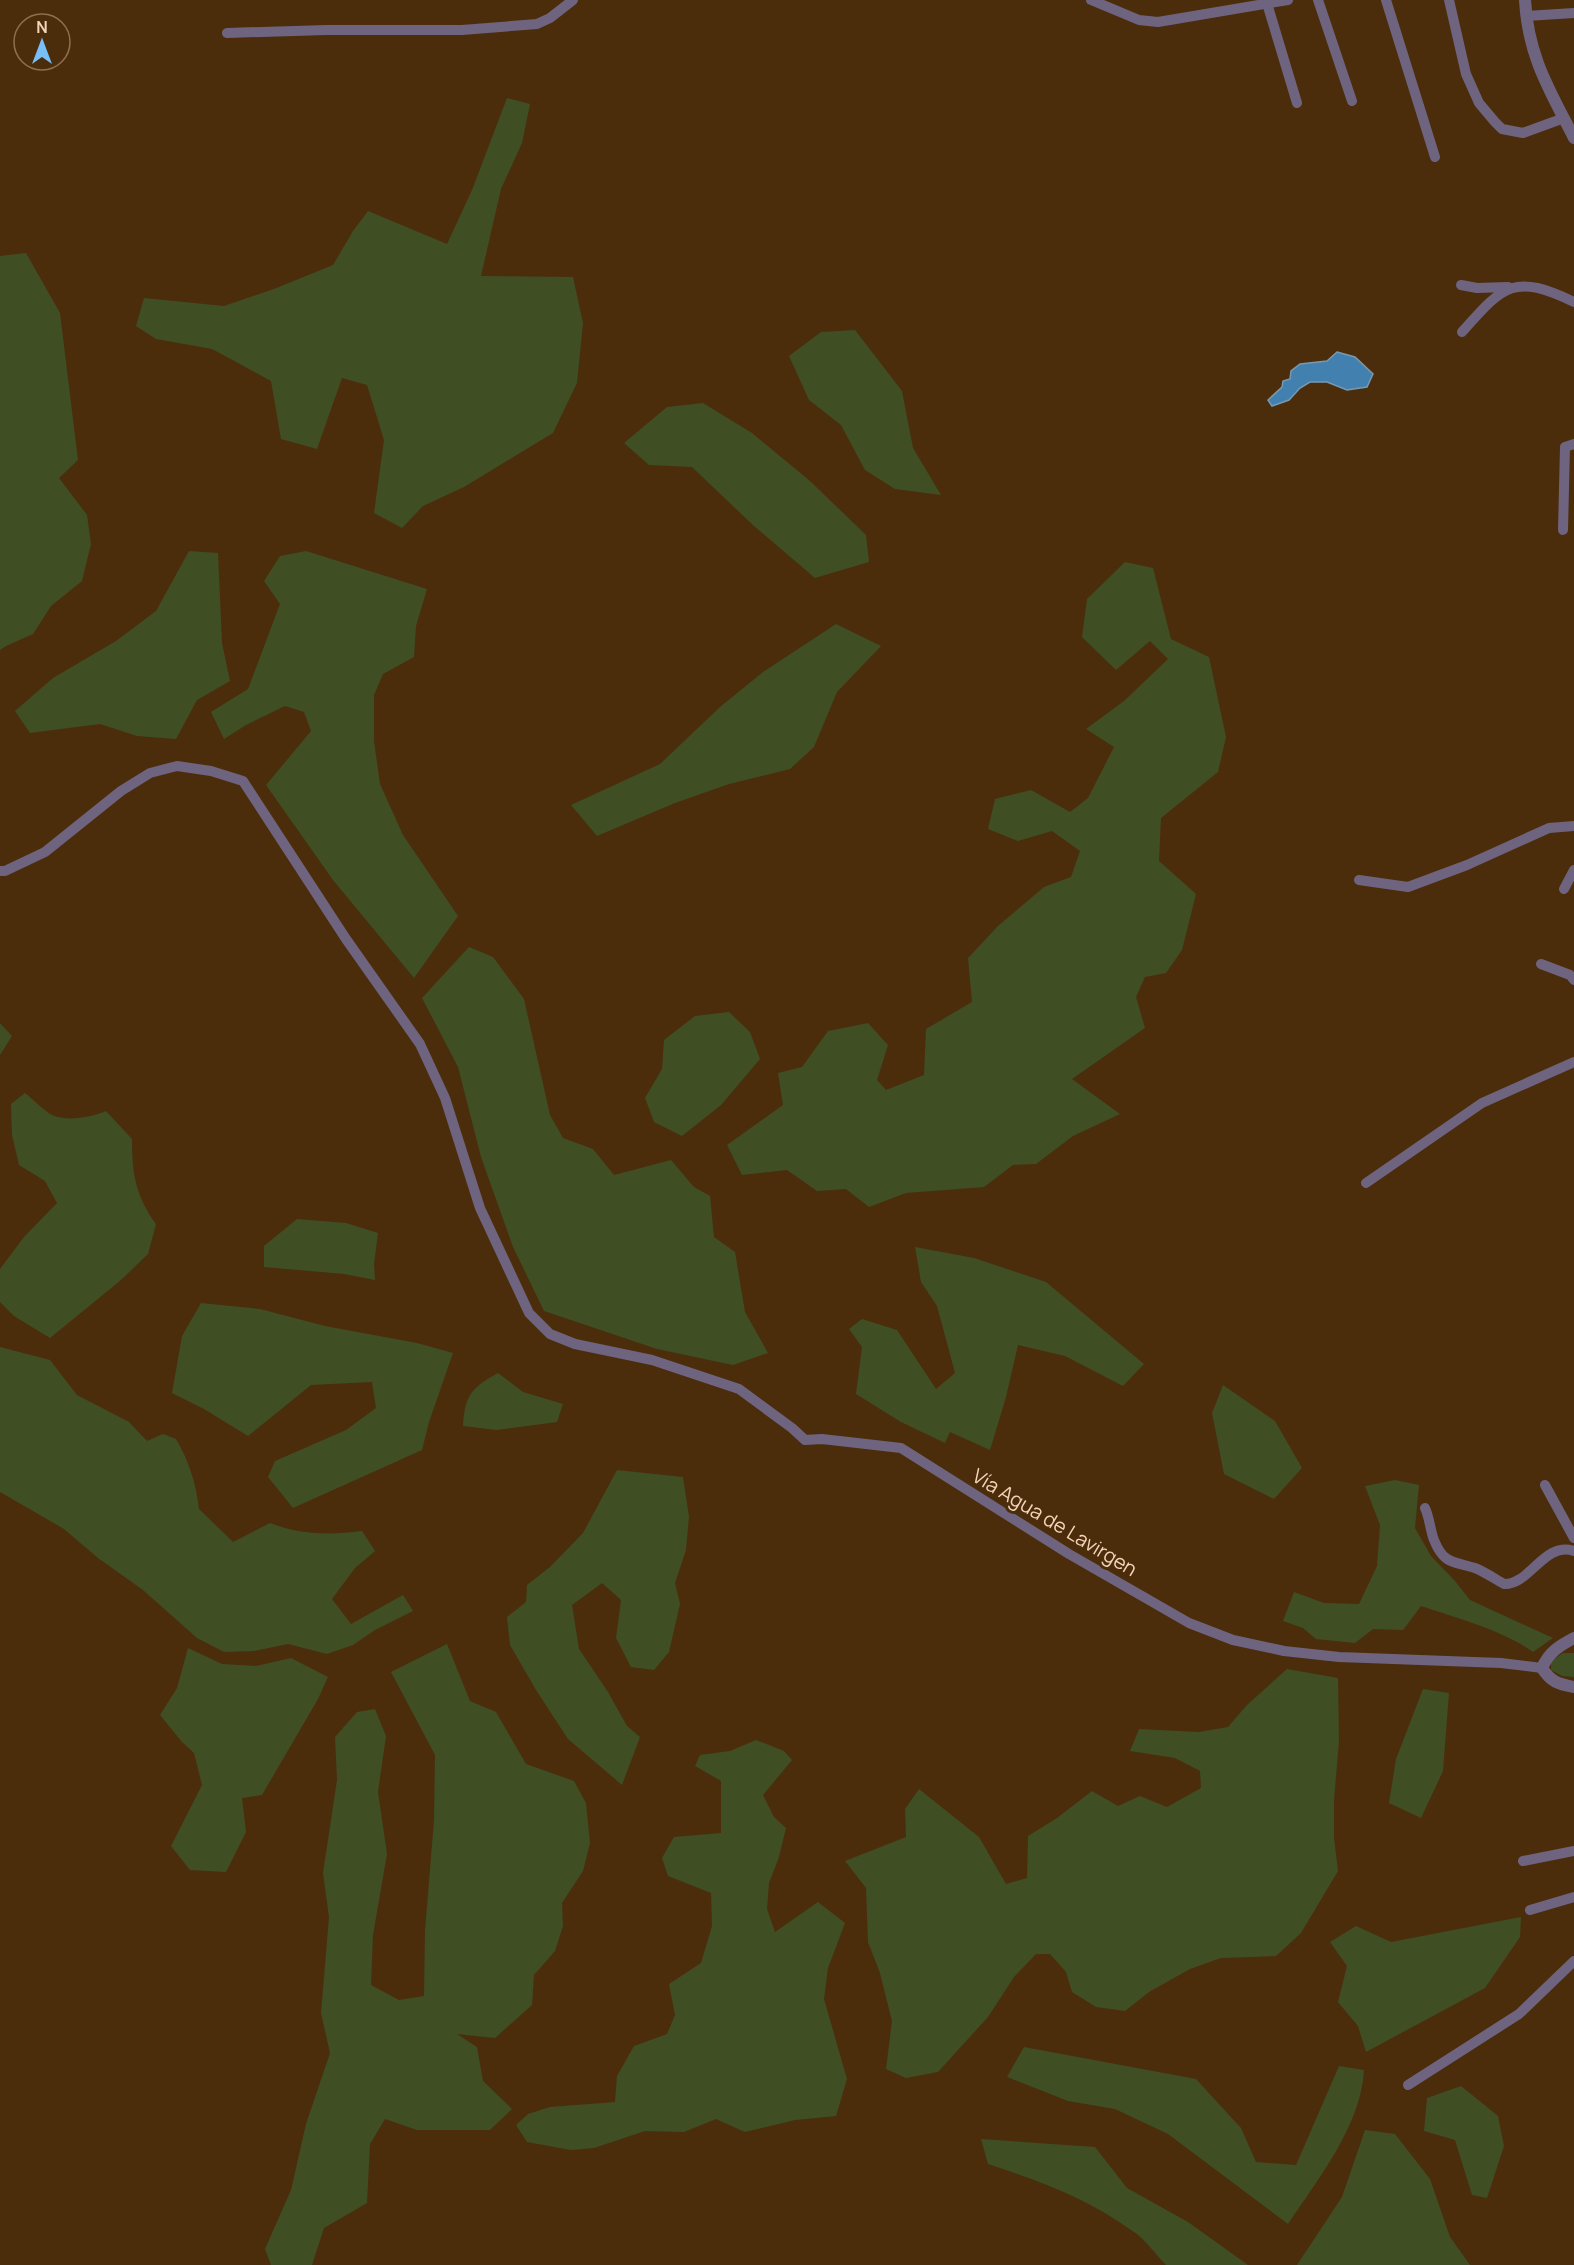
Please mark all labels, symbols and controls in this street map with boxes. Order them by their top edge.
north arrow [12,12,72,72]
text: N [36,16,48,38]
street label: Vía Agua de Lavirgen [967,1462,1143,1582]

